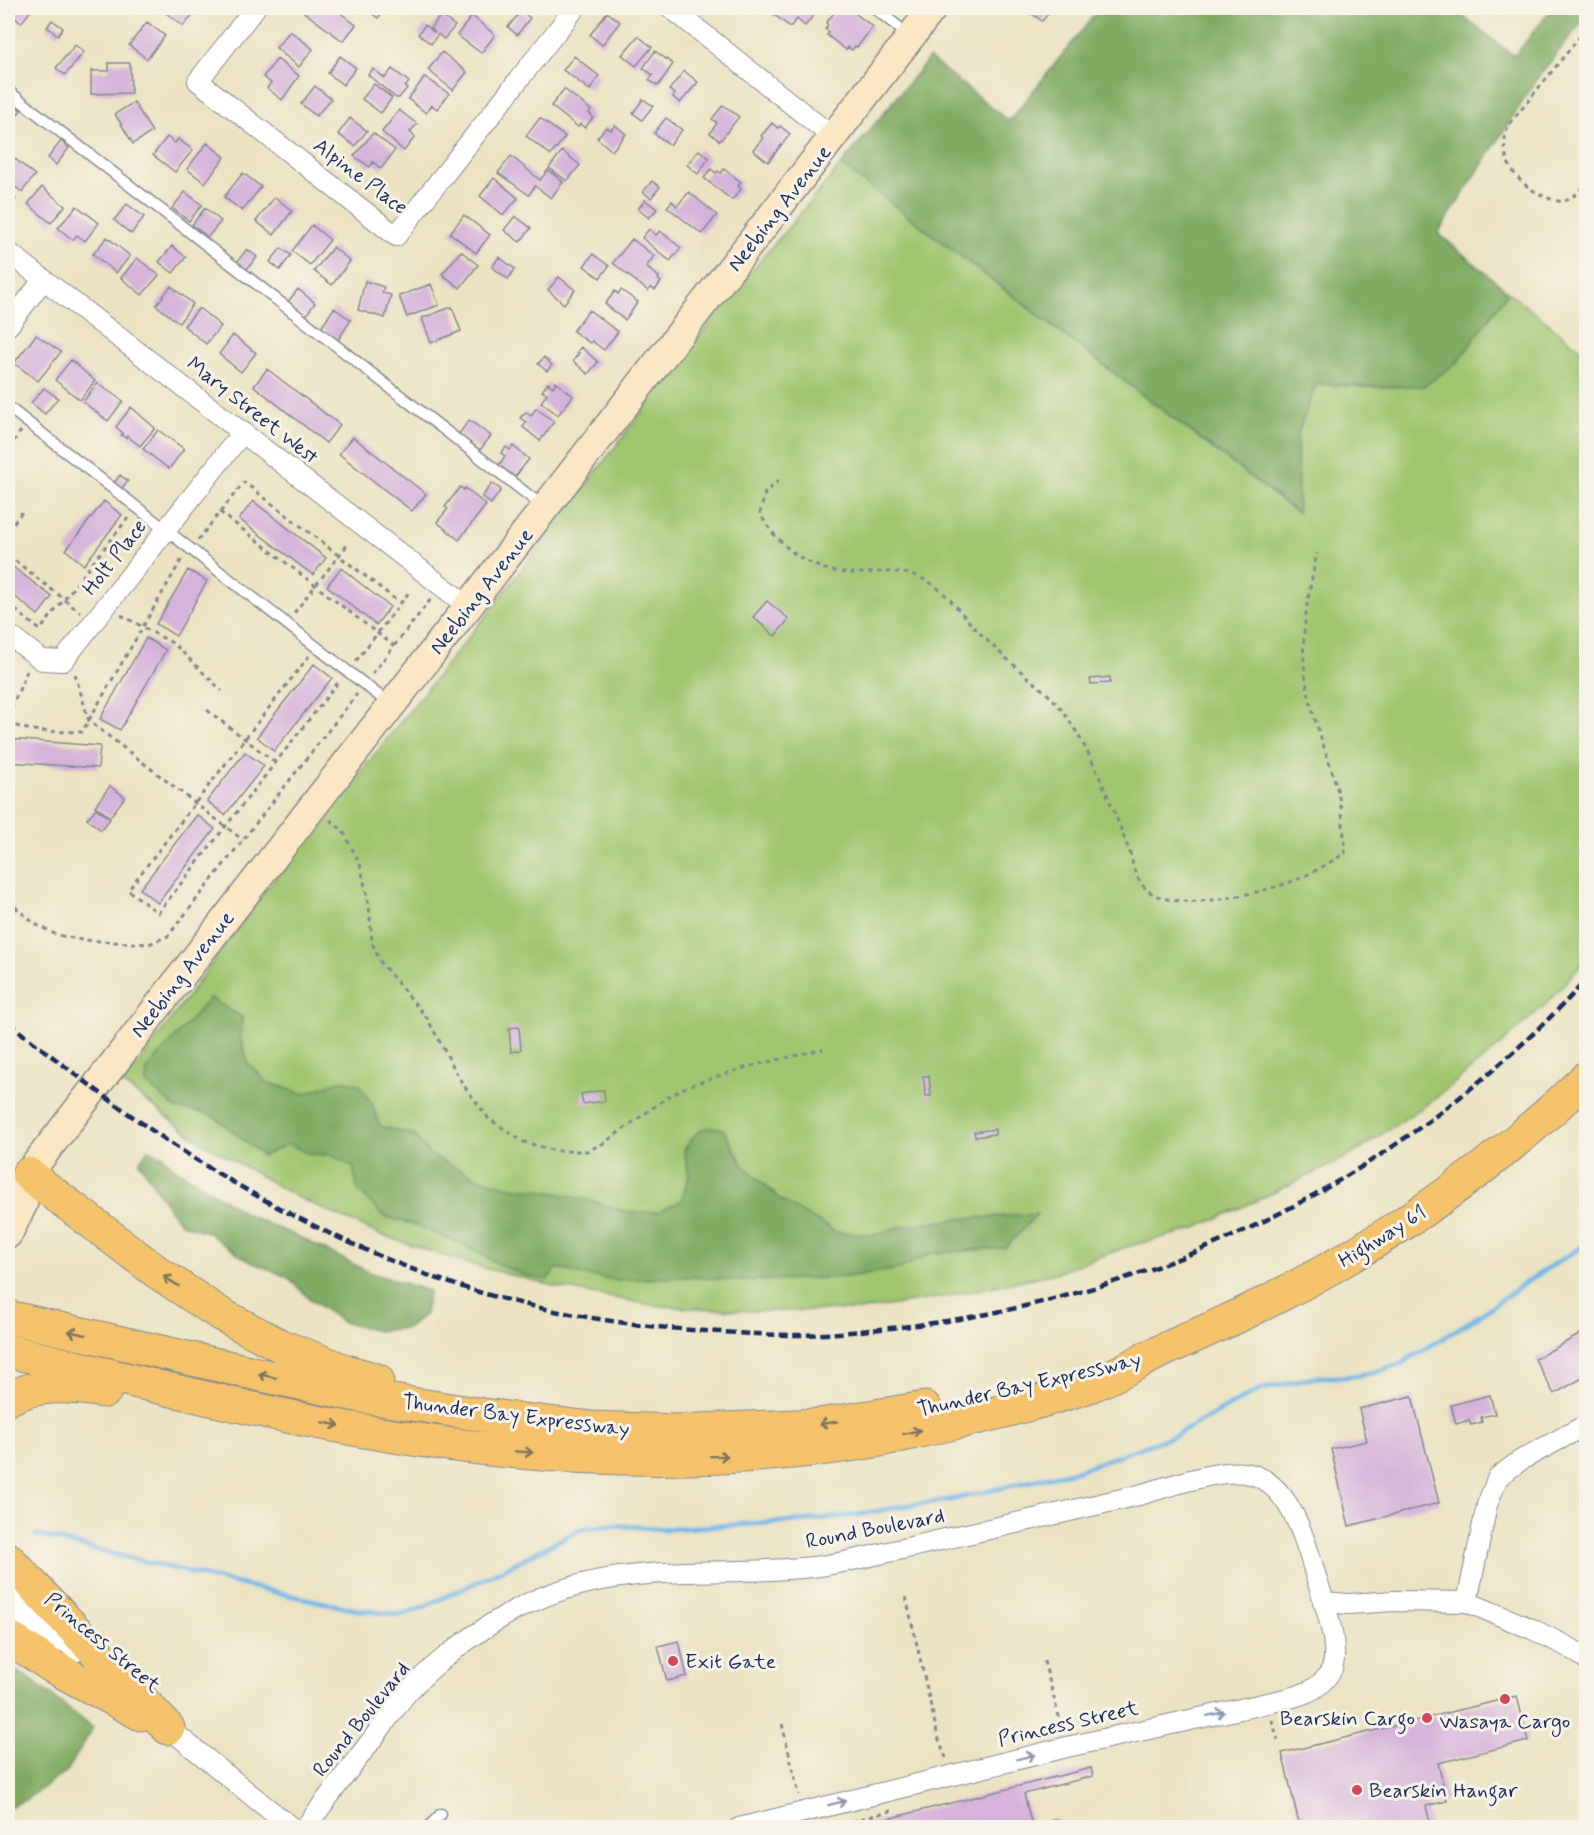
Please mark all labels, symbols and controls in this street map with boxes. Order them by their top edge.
street label: Alpine Place [308,132,413,221]
street label: Neebing Avenue [722,140,838,278]
street label: Mary Street West [181,350,324,471]
street label: Holt Place [76,514,153,602]
street label: Neebing Avenue [424,523,540,661]
street label: Neebing Avenue [125,906,241,1044]
street label: Highway 61 [1333,1199,1433,1277]
one-way arrow [163,1275,180,1287]
one-way arrow [68,1327,87,1339]
street label: Thunder Bay Expressway [915,1346,1144,1424]
one-way arrow [258,1370,277,1382]
street label: Thunder Bay Expressway [401,1388,631,1444]
one-way arrow [818,1418,838,1429]
one-way arrow [320,1419,340,1430]
one-way arrow [901,1426,921,1437]
one-way arrow [513,1446,533,1457]
one-way arrow [708,1451,728,1462]
street label: Round Boulevard [803,1502,947,1556]
street label: Princess Street [38,1586,167,1700]
place label: Exit Gate [685,1648,776,1676]
marker: Exit Gate [666,1654,680,1668]
street label: Round Boulevard [307,1656,417,1783]
marker: Wasaya Cargo [1498,1692,1512,1706]
street label: Princess Street [995,1694,1142,1754]
place label: Bearskin Cargo [1280,1705,1415,1735]
one-way arrow [1206,1708,1226,1719]
place label: Wasaya Cargo [1440,1708,1570,1737]
marker: Bearskin Cargo [1420,1711,1434,1725]
one-way arrow [1016,1750,1035,1762]
place label: Bearskin Hangar [1369,1777,1518,1807]
marker: Bearskin Hangar [1350,1783,1364,1797]
one-way arrow [827,1797,846,1809]

